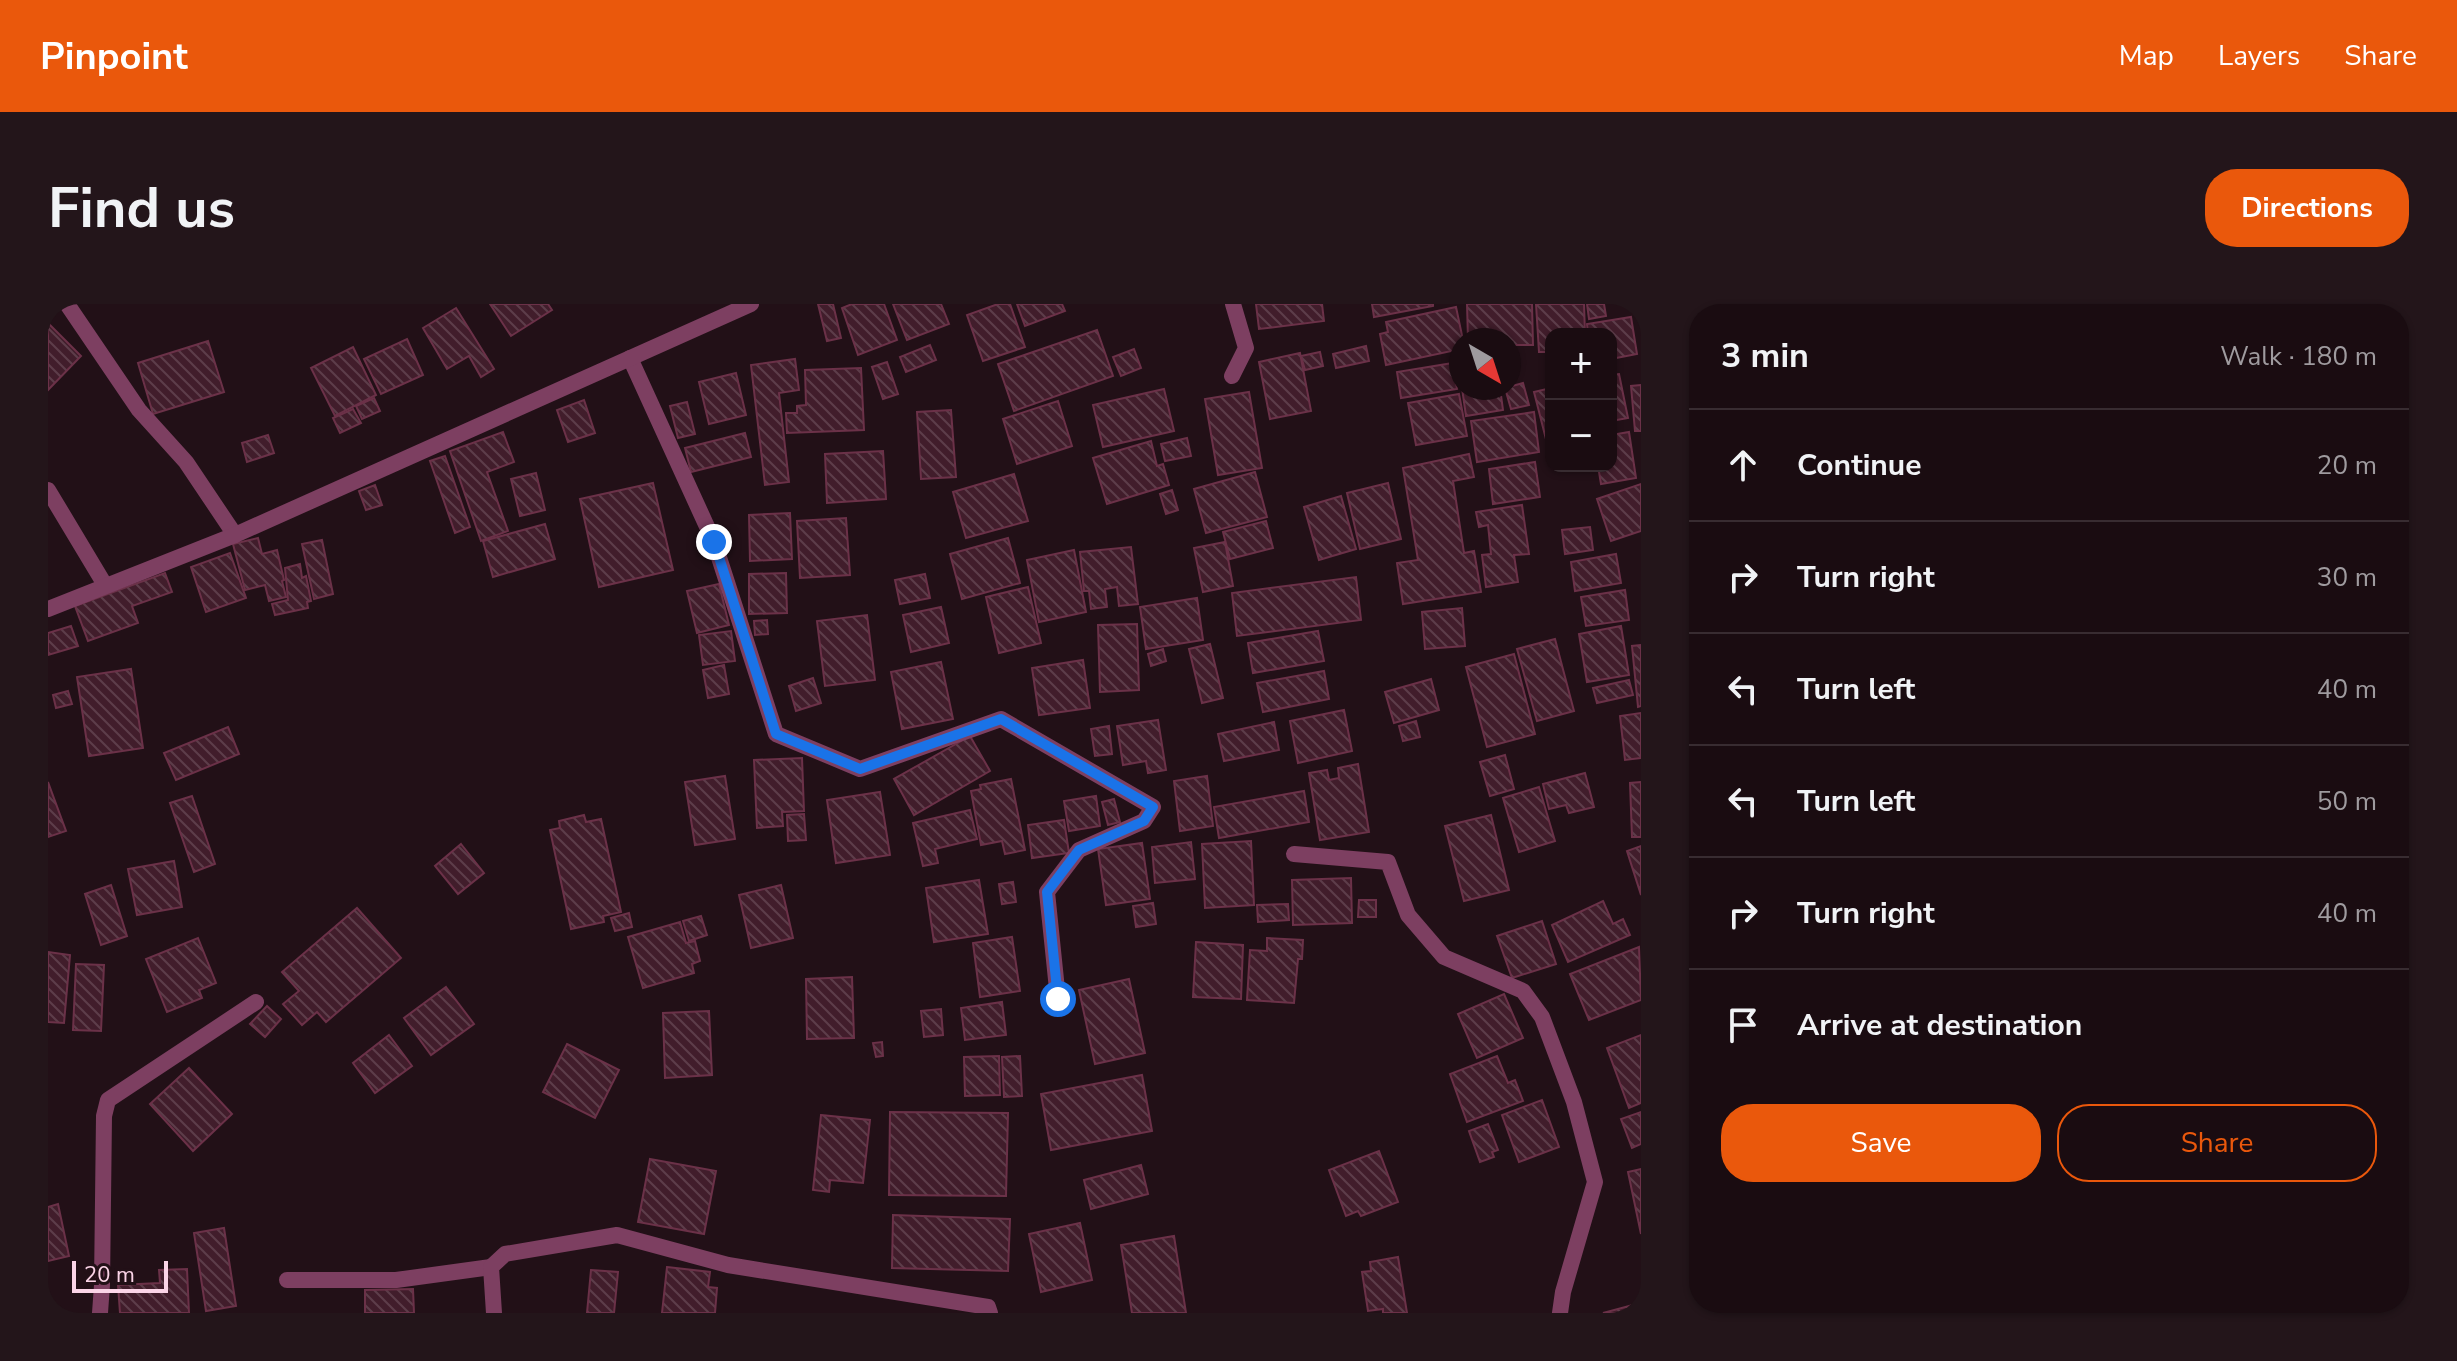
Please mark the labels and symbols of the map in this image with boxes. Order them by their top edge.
north arrow [1449,328,1521,400]
route end [696,524,732,560]
route start [1040,981,1076,1017]
scale bar [72,1257,168,1293]

